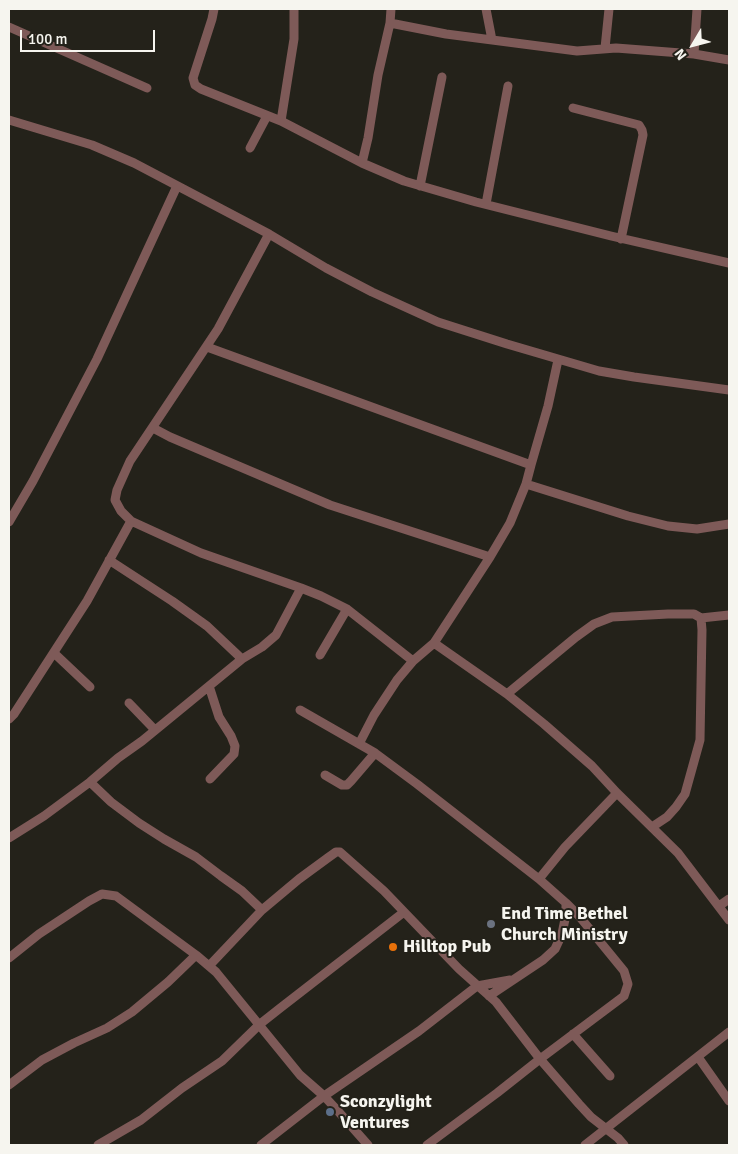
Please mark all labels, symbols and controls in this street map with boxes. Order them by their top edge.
scale bar [22,20,158,52]
north arrow [668,20,718,70]
text: 100 m [28,30,68,48]
text: N [671,45,690,63]
place label: End Time Bethel Church Ministry [501,903,628,946]
marker: End Time Bethel Church Ministry [485,918,497,930]
place label: Hilltop Pub [403,936,491,958]
marker: Hilltop Pub [387,941,399,953]
place label: Sconzylight Ventures [340,1091,432,1134]
marker: Sconzylight Ventures [324,1106,336,1118]

